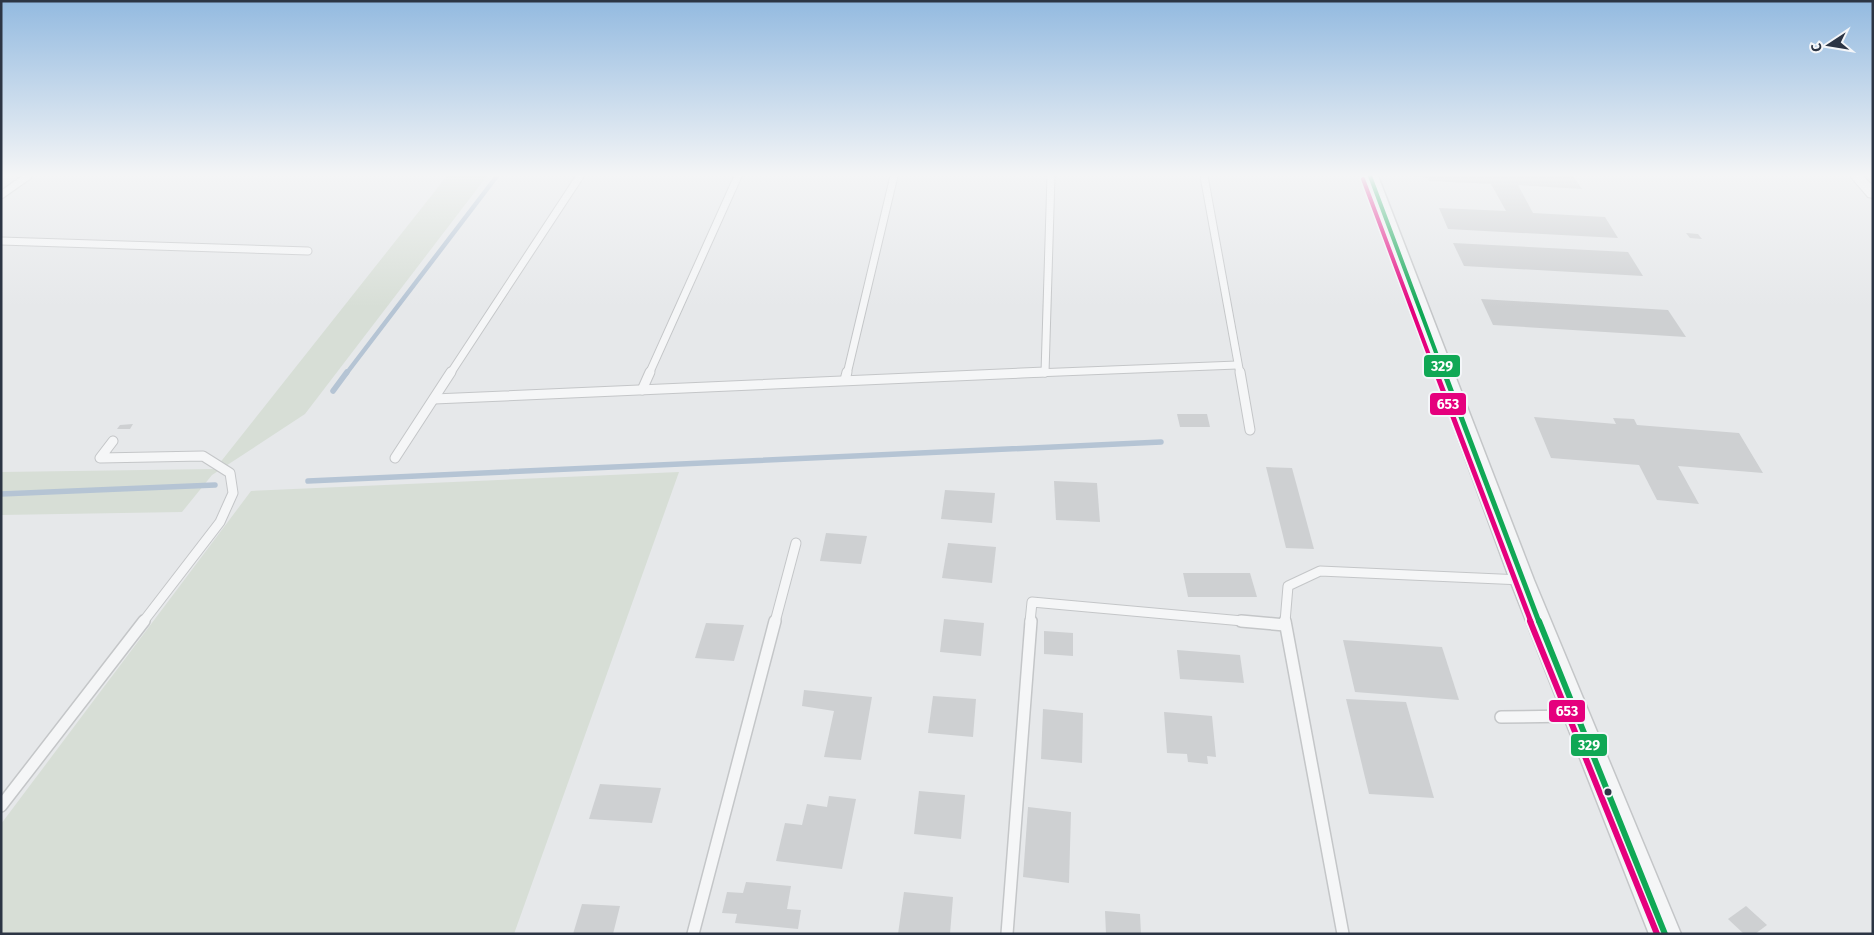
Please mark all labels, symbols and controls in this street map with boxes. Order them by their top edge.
north arrow [1804,20,1854,70]
text: С [1808,42,1826,53]
line badge: 329 [1423,354,1461,378]
text: 329 [1430,358,1453,375]
line badge: 653 [1429,392,1467,416]
text: 653 [1437,396,1459,413]
line badge: 653 [1548,699,1586,723]
text: 653 [1556,703,1578,720]
line badge: 329 [1570,733,1608,757]
text: 329 [1577,737,1600,754]
unlabelled marker [1603,787,1613,797]

